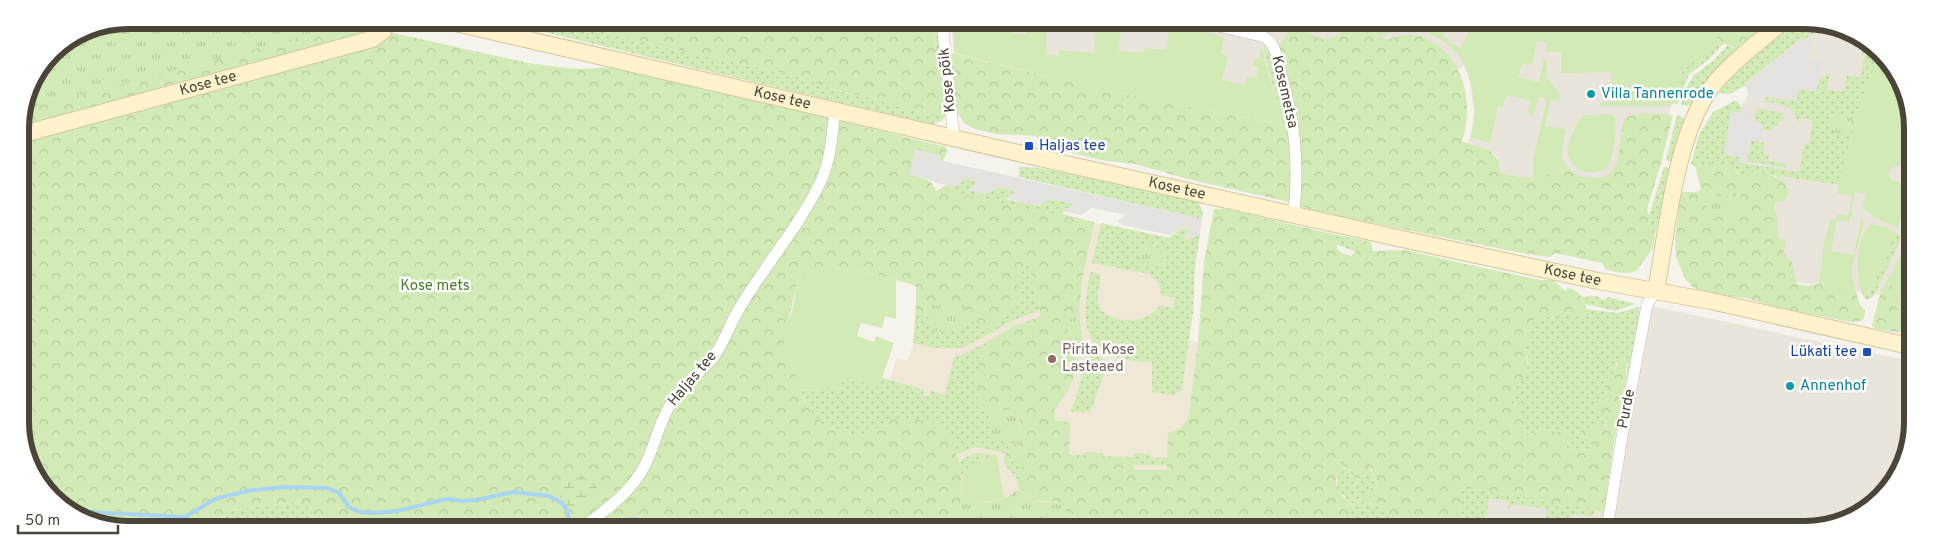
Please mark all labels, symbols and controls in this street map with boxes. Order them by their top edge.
street label: Kose põik [935,47,961,113]
street label: Kosemetsa [1266,54,1302,130]
street label: Kose tee [178,67,239,101]
street label: Kose tee [752,83,813,114]
place label: Villa Tannenrode [1601,85,1714,104]
marker: Villa Tannenrode [1585,88,1597,100]
place label: Haljas tee [1039,137,1106,156]
marker: Haljas tee [1023,140,1035,152]
street label: Kose tee [1146,173,1207,204]
street label: Kose tee [1542,260,1603,291]
park label: Kose mets [400,277,470,296]
place label: Pirita Kose Lasteaed [1062,341,1134,377]
place label: Lükati tee [1790,343,1857,362]
marker: Lükati tee [1861,346,1873,358]
street label: Haljas tee [664,347,722,411]
marker: Pirita Kose Lasteaed [1046,353,1058,365]
place label: Annenhof [1800,377,1866,396]
marker: Annenhof [1784,380,1796,392]
street label: Purde [1614,388,1640,430]
scale bar [18,502,118,534]
text: 50 m [25,512,60,531]

